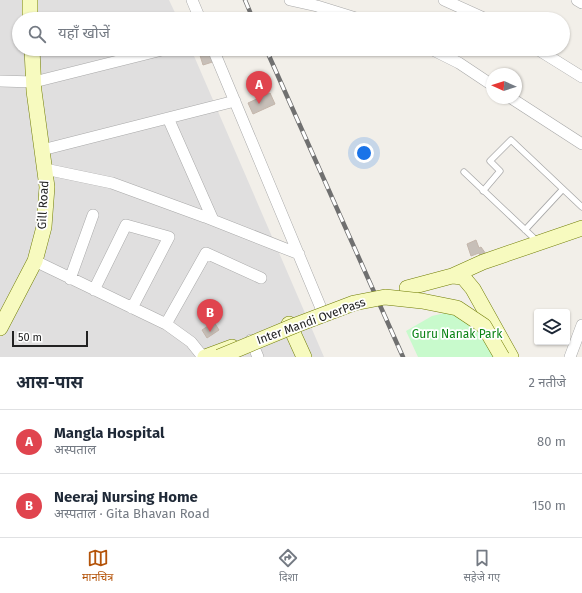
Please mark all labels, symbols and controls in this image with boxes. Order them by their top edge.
search box [12,12,570,56]
icon: search [26,23,48,45]
text: यहाँ खोजें [58,24,110,42]
north arrow [486,68,522,104]
pin: A [246,71,272,104]
your location [354,143,374,163]
street label: Gill Road [35,180,51,230]
street label: Inter Mandi OverPass [255,295,368,347]
pin: B [197,299,223,332]
map controls [534,309,570,345]
button: layers [534,309,570,345]
park label: Guru Nanak Park [412,327,503,341]
scale bar [12,329,88,348]
text: 50 m [18,331,42,344]
text: आस-पास [16,372,83,393]
text: 2 नतीजे [528,375,566,390]
text: Mangla Hospital [54,424,164,442]
text: A [25,434,33,449]
text: 80 m [537,434,566,449]
text: अस्पताल [54,442,96,457]
text: Neeraj Nursing Home [54,488,198,506]
text: B [25,498,33,513]
text: 150 m [532,498,566,513]
text: अस्पताल · Gita Bhavan Road [54,506,210,521]
tab: मानचित्र [82,547,113,585]
tab: दिशा [277,547,299,585]
tab: सहेजे गए [463,547,500,585]

